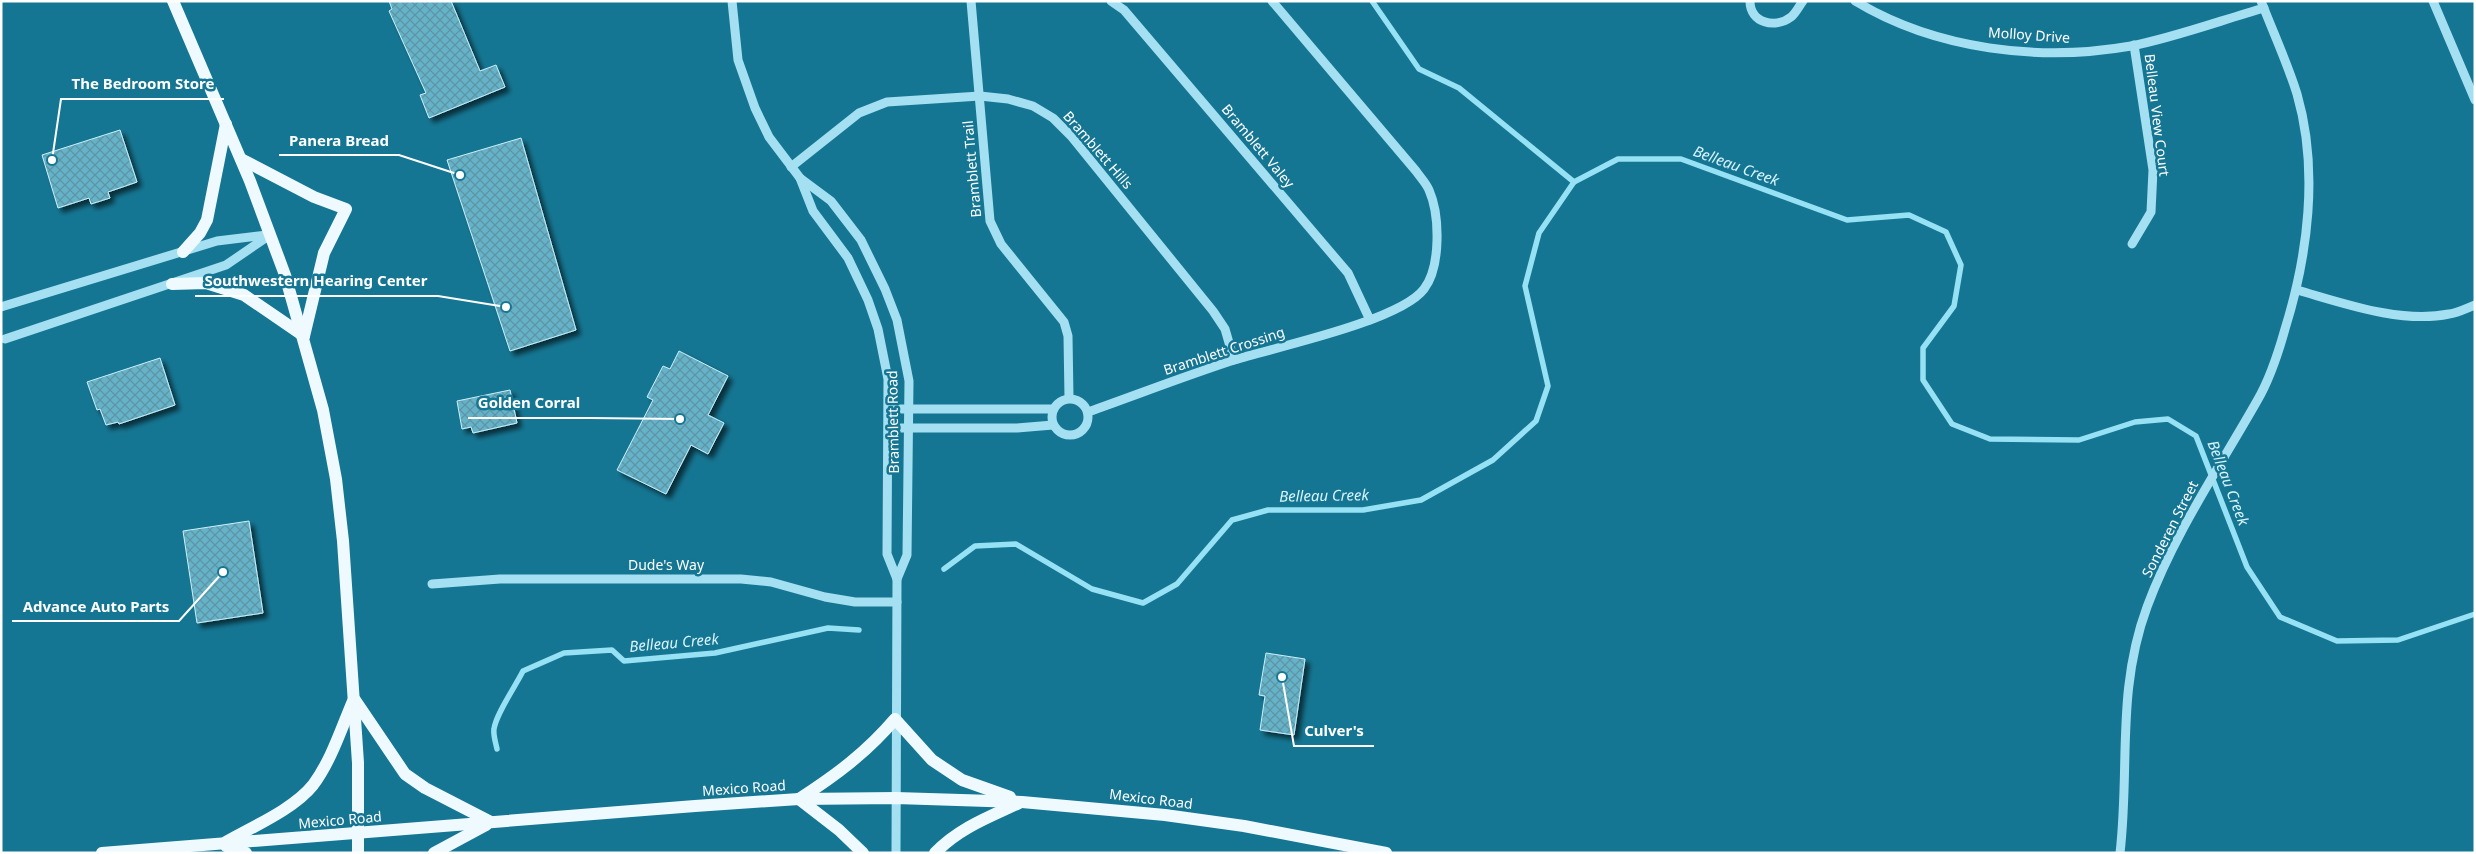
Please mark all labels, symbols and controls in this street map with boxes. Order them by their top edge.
street label: Molloy Drive [1987,22,2071,47]
street label: Belleau View Court [2141,53,2174,177]
callout: The Bedroom Store [61,69,224,99]
text: The Bedroom Store [72,73,214,93]
street label: Bramblett Valey [1218,100,1300,192]
street label: Bramblett Hills [1059,107,1138,193]
street label: Bramblett Trail [958,120,985,218]
callout: Panera Bread [279,125,399,155]
text: Panera Bread [289,130,389,150]
water label: Belleau Creek [1691,140,1782,190]
callout: Southwestern Hearing Center [195,266,438,296]
text: Southwestern Hearing Center [204,270,428,290]
street label: Bramblett Crossing [1161,322,1287,379]
street label: Bramblett Road [882,370,903,474]
callout: Golden Corral [468,388,590,418]
text: Golden Corral [478,392,580,412]
water label: Belleau Creek [2204,437,2255,529]
street label: Sonderen Street [2137,477,2202,580]
water label: Belleau Creek [1279,484,1370,506]
street label: Dude's Way [628,555,705,574]
callout: Advance Auto Parts [12,591,179,621]
text: Advance Auto Parts [23,596,169,616]
water label: Belleau Creek [628,628,720,656]
callout: Culver's [1294,716,1374,746]
text: Culver's [1304,720,1364,740]
street label: Mexico Road [701,775,786,800]
street label: Mexico Road [1108,784,1194,813]
street label: Mexico Road [297,806,383,833]

